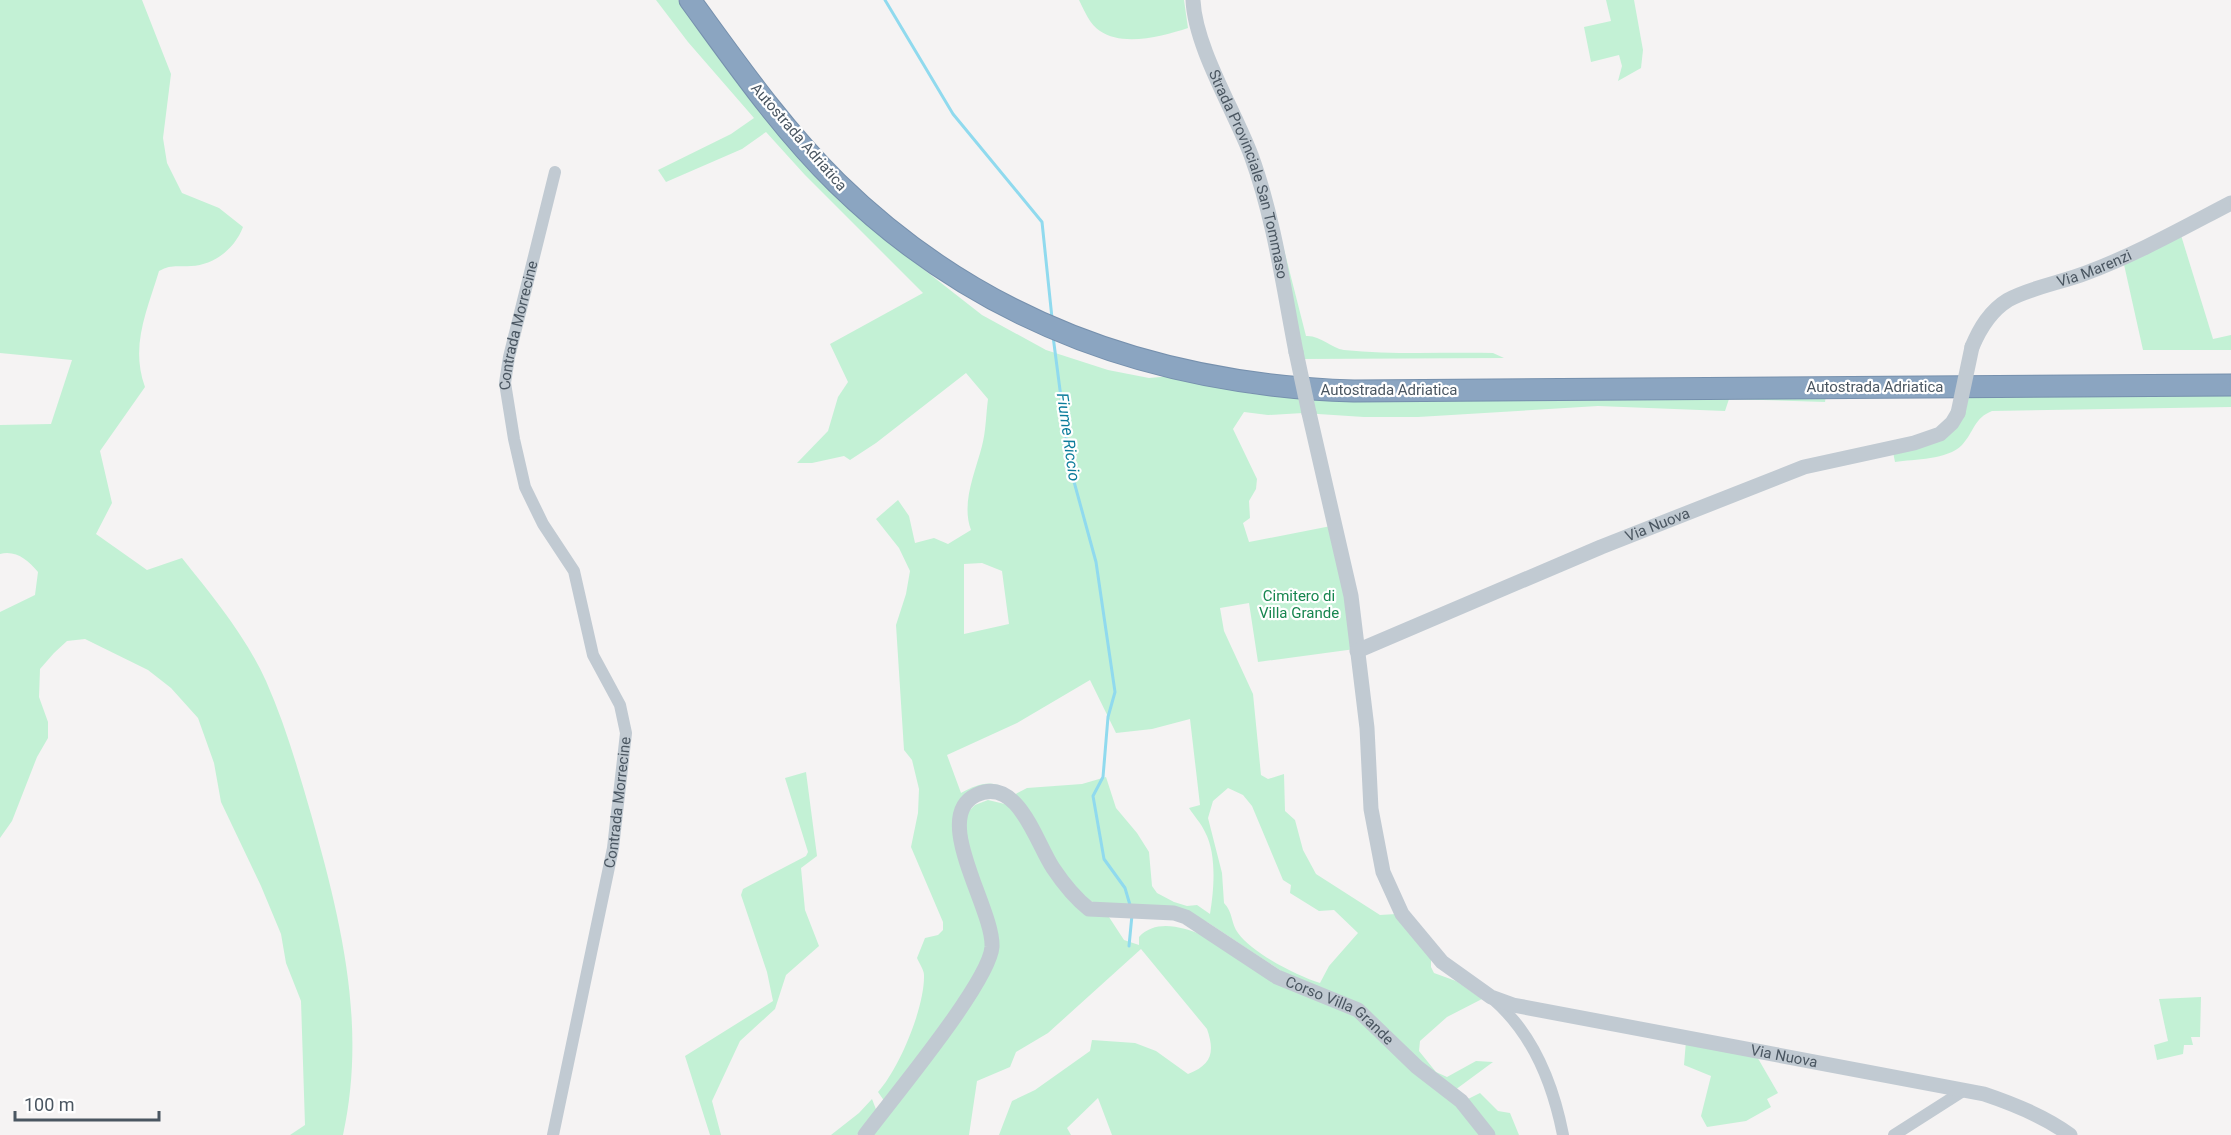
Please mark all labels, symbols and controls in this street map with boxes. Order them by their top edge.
street label: Strada Provinciale San Tommaso [1205,67,1291,281]
street label: Autostrada Adriatica [747,79,851,195]
street label: Via Marenzi [2055,246,2135,291]
street label: Contrada Morrecine [496,259,542,391]
street label: Autostrada Adriatica [1807,378,1943,396]
street label: Autostrada Adriatica [1321,381,1457,399]
water label: Fiume Riccio [1053,392,1084,483]
street label: Via Nuova [1623,504,1692,546]
park label: Cimitero di Villa Grande [1259,587,1339,622]
street label: Contrada Morrecine [600,736,635,870]
street label: Corso Villa Grande [1283,972,1398,1049]
street label: Via Nuova [1749,1041,1819,1071]
scale bar [15,1084,159,1122]
text: 100 m [24,1094,75,1115]

